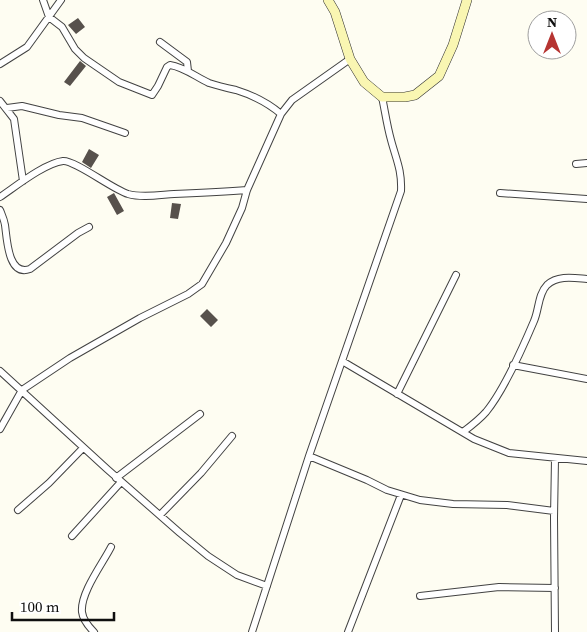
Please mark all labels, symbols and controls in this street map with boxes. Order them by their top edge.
north arrow [527,10,577,60]
text: N [547,12,557,32]
scale bar [12,590,115,622]
text: 100 m [20,596,60,617]

